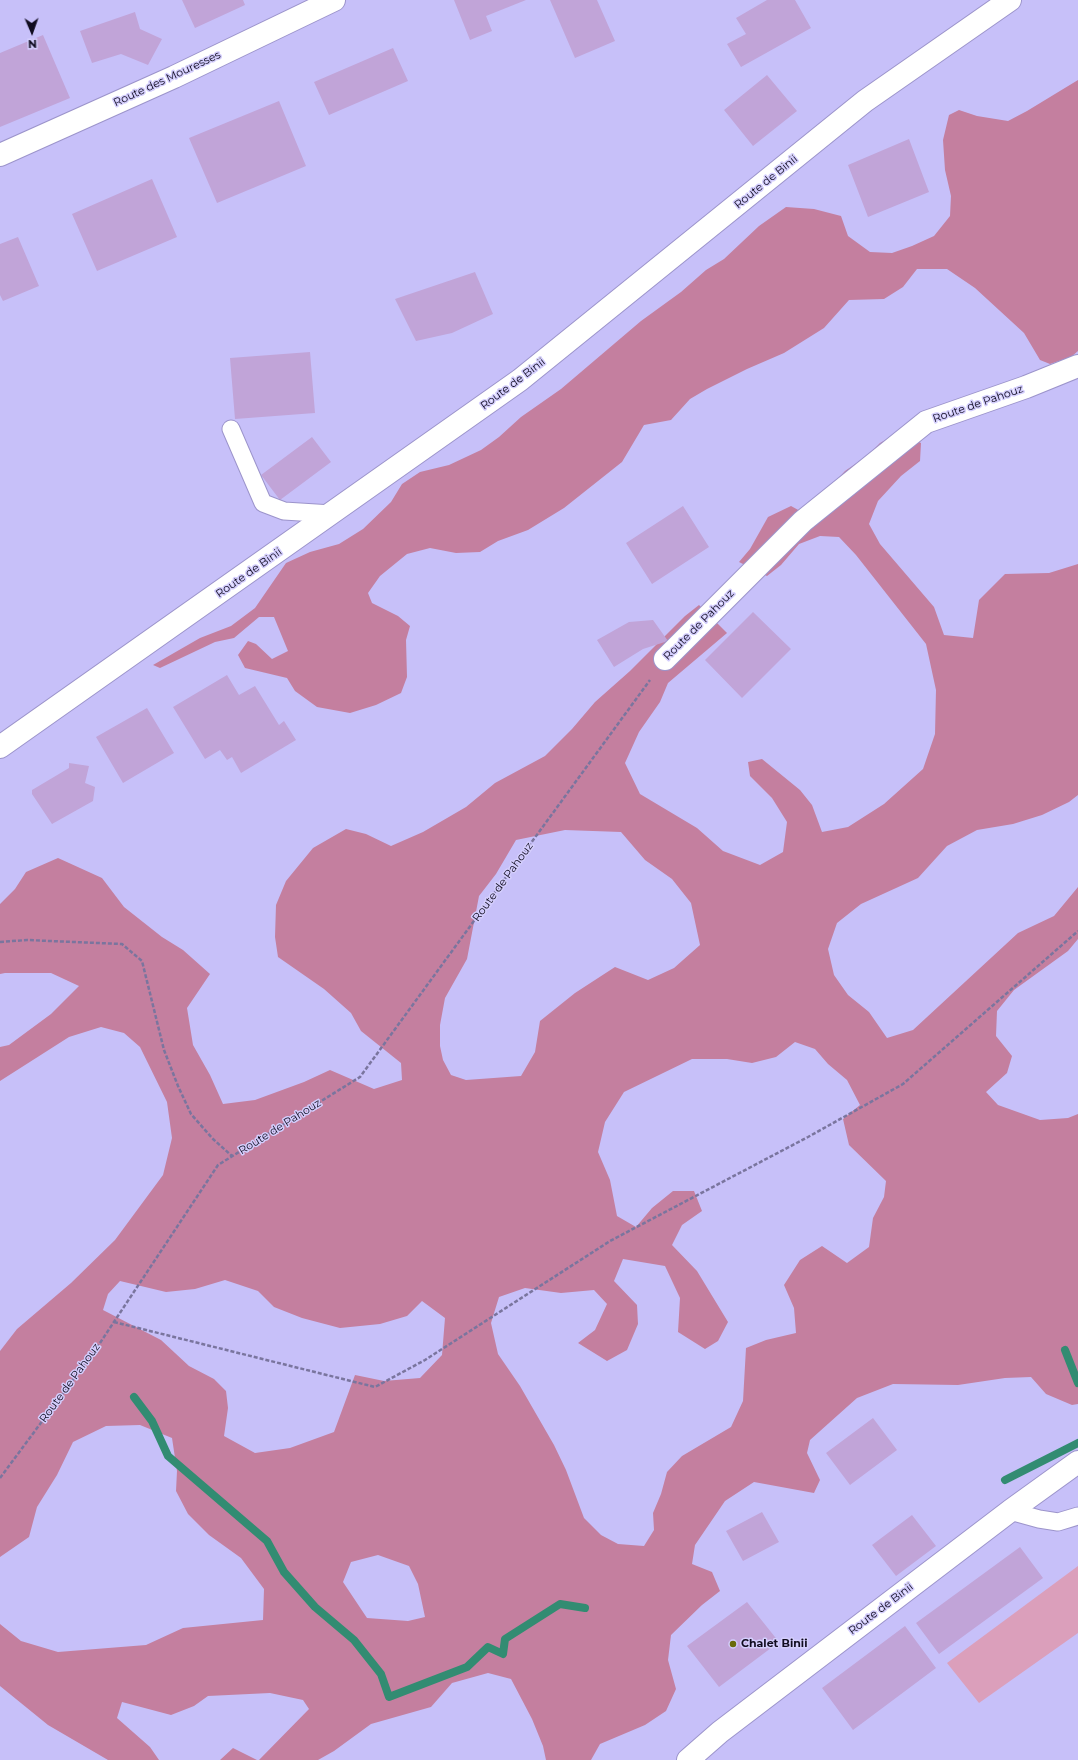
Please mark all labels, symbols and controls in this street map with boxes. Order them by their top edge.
north arrow [12,12,52,52]
text: N [28,37,37,51]
street label: Route des Mouresses [111,48,223,110]
street label: Route de Binii [732,152,800,212]
street label: Route de Binii [478,355,548,413]
street label: Route de Pahouz [931,382,1025,426]
street label: Route de Binii [213,545,285,601]
street label: Route de Pahouz [661,587,737,663]
street label: Route de Pahouz [470,840,536,924]
street label: Route de Pahouz [236,1096,324,1158]
street label: Route de Pahouz [37,1341,103,1425]
street label: Route de Binii [846,1580,916,1638]
place label: Chalet Binii [741,1637,807,1651]
marker: Chalet Binii [728,1639,738,1649]

